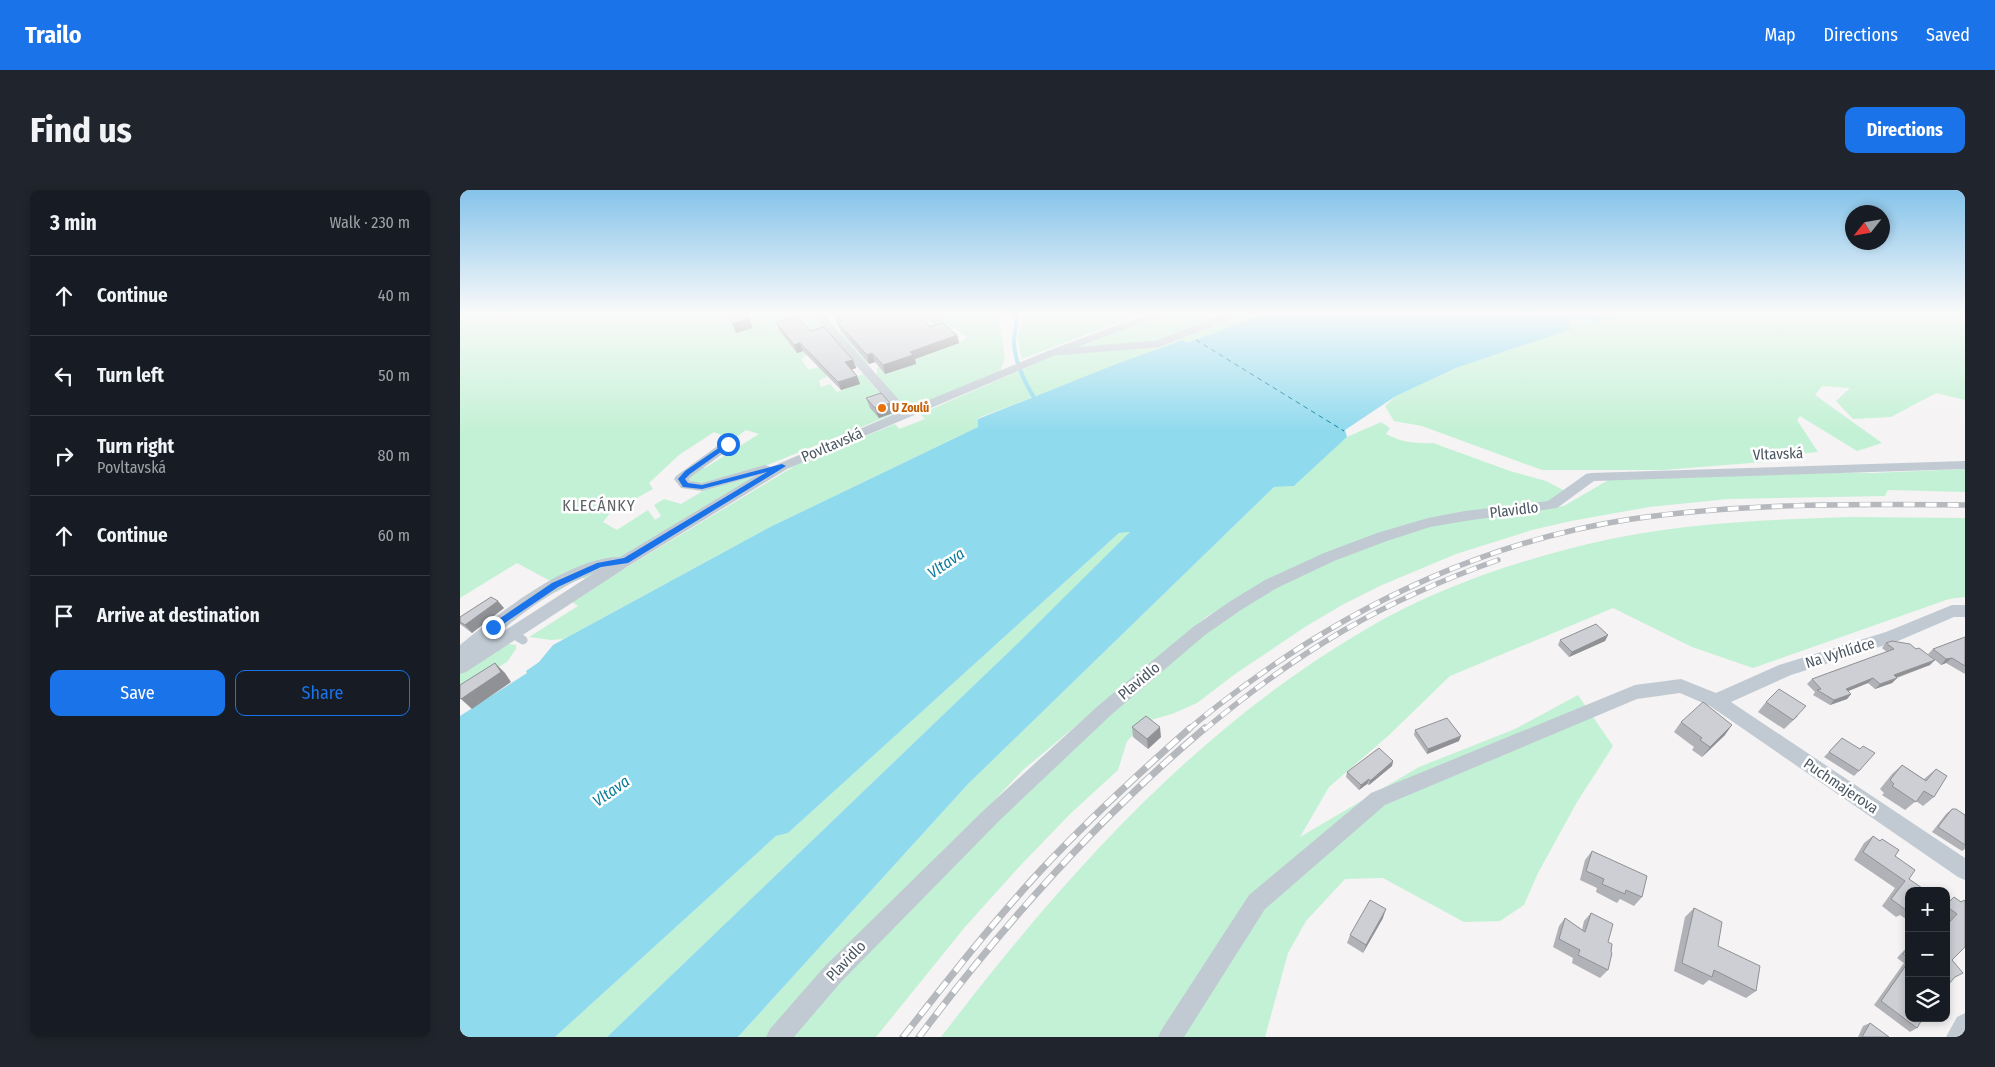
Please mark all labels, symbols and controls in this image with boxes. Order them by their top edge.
text: Trailo [25,21,82,49]
text: Map [1764,24,1796,46]
text: Directions [1824,24,1898,46]
text: Saved [1926,24,1970,46]
button: Directions [1845,107,1965,153]
text: Find us [30,109,132,151]
north arrow [1845,205,1890,250]
text: 3 min [50,210,97,236]
text: Walk · 230 m [330,213,410,232]
icon: ahead [50,282,78,310]
text: Continue [97,284,168,307]
text: 40 m [378,286,410,305]
icon: left [50,362,78,390]
text: Turn left [97,364,164,387]
text: 50 m [378,366,410,385]
place label: U Zoulů [892,401,929,415]
marker: U Zoulů [876,402,888,414]
street label: Povltavská [799,424,865,466]
route start [717,433,740,456]
text: Turn right [97,435,174,458]
icon: right [50,442,78,470]
street label: Vltavská [1752,444,1804,464]
text: 80 m [378,446,410,465]
text: Povltavská [97,458,166,477]
district label: KLECÁNKY [562,496,636,515]
street label: Plavidlo [1489,498,1540,522]
icon: ahead [50,522,78,550]
text: Continue [97,524,168,547]
text: 60 m [378,526,410,545]
water label: Vltava [924,544,968,582]
icon: arrive [50,602,78,630]
text: Arrive at destination [97,604,260,627]
route end [482,616,505,639]
street label: Na Vyhlídce [1803,634,1877,672]
street label: Plavidlo [1114,658,1164,704]
button: Save [50,670,225,716]
button: Share [235,670,410,716]
street label: Puchmajerova [1800,754,1882,818]
water label: Vltava [589,772,633,810]
map controls [1905,887,1950,1022]
button: + [1905,887,1950,932]
button: − [1905,932,1950,977]
street label: Plavidlo [823,937,870,985]
button: layers [1905,977,1950,1022]

